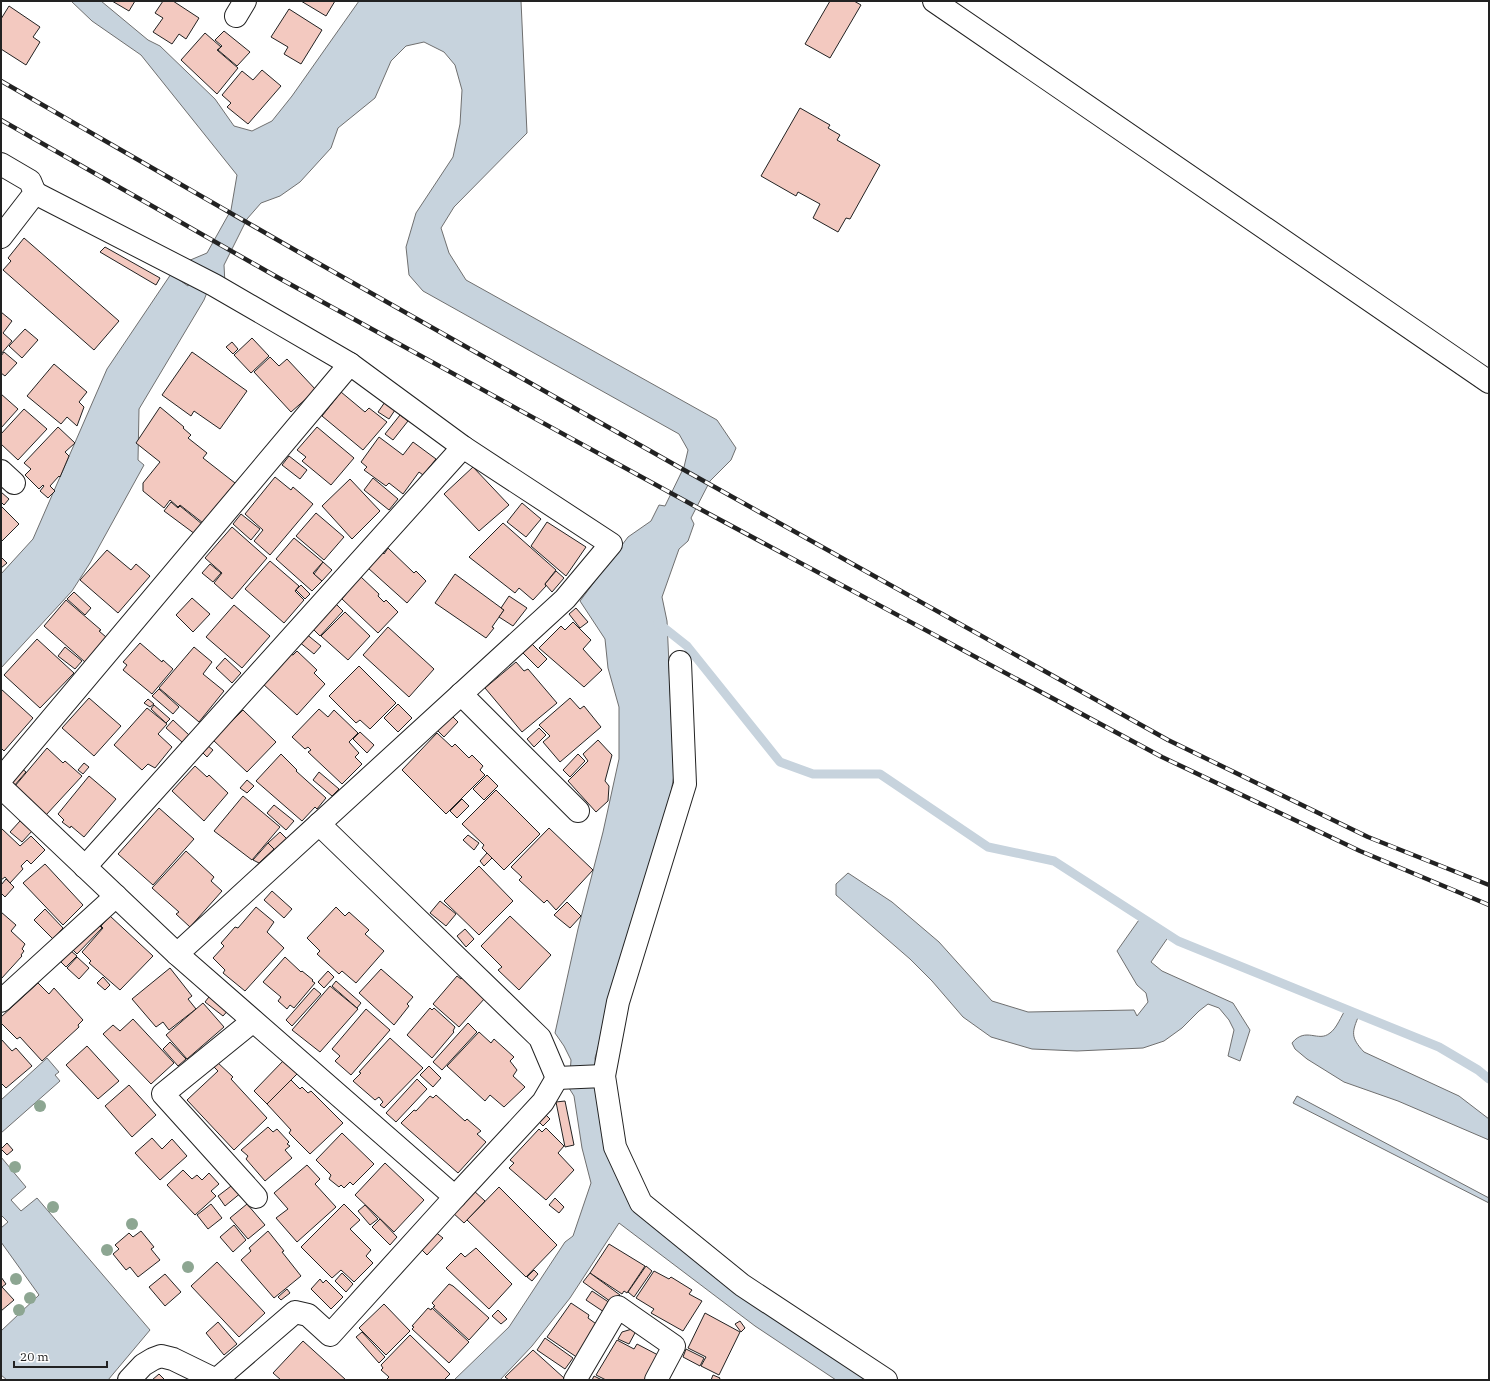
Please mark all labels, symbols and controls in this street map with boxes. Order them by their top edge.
scale bar [14,1343,107,1369]
text: 20 m [20,1349,49,1364]

